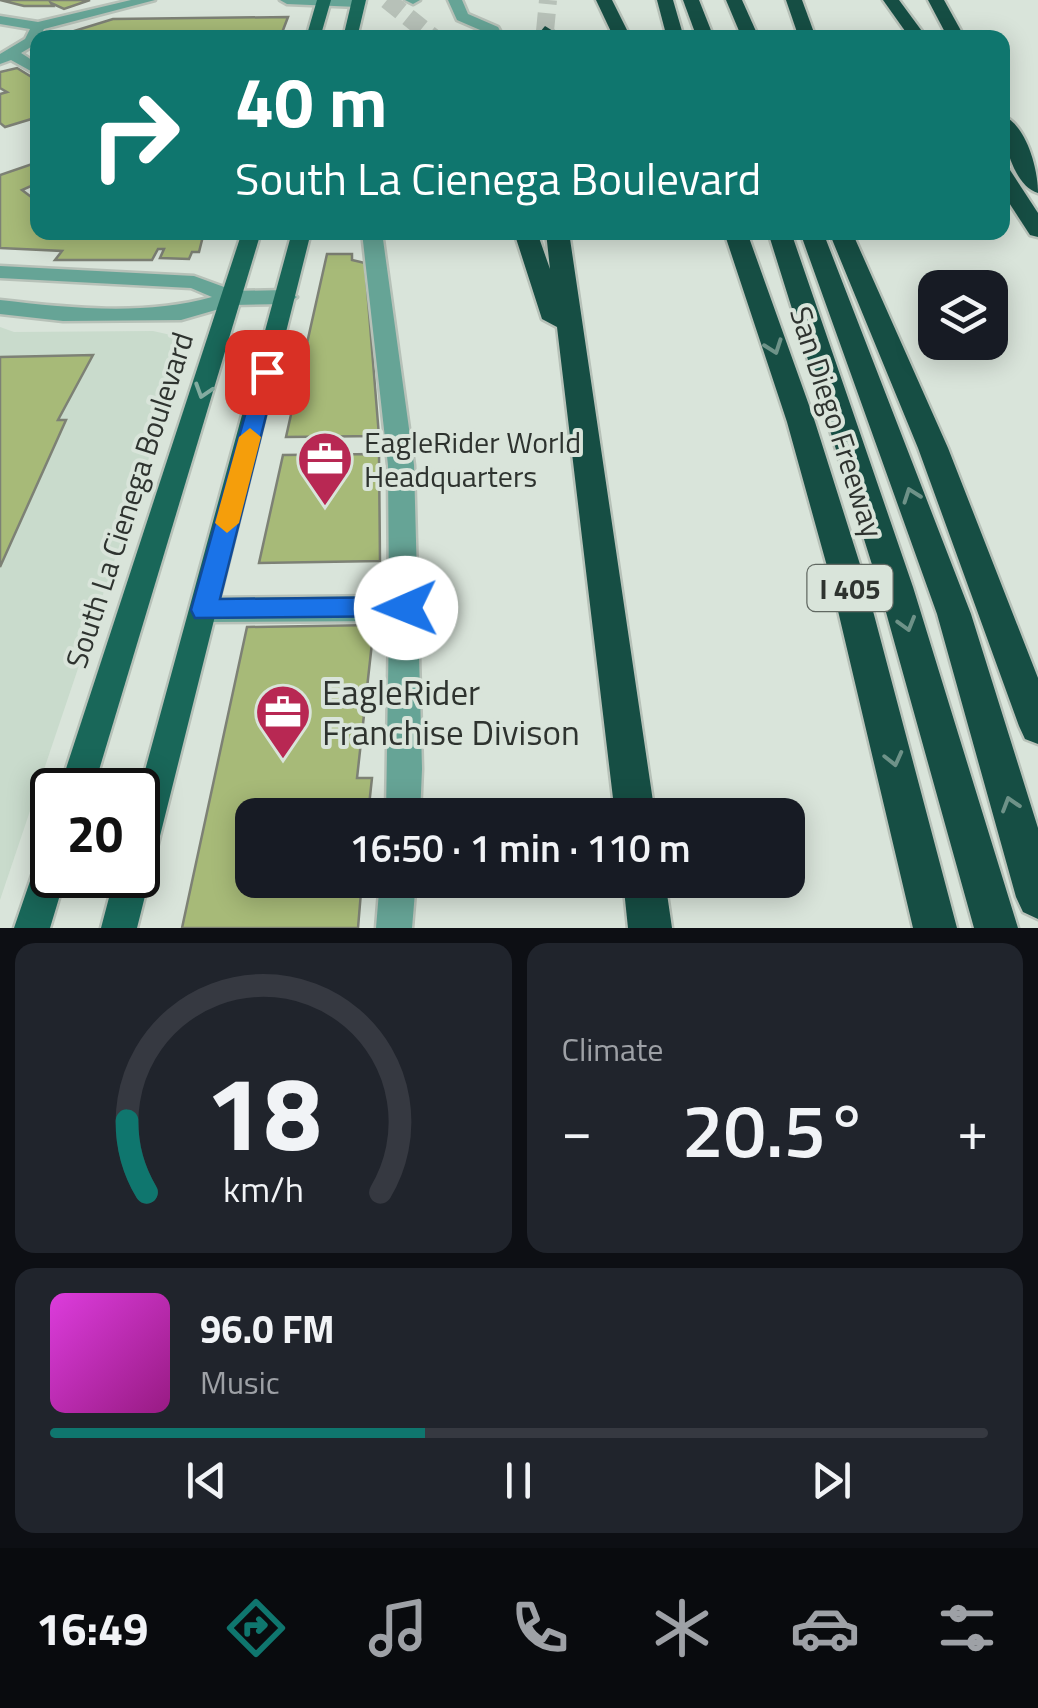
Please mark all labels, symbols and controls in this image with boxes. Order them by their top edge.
text: 40 m [235,48,388,154]
icon: right [70,70,200,200]
text: South La Cienega Boulevard [235,144,761,212]
map controls [918,270,1008,360]
button: layers [918,270,1008,360]
street label: San Diego Freeway [778,301,896,543]
street label: South La Cienega Boulevard [53,326,205,674]
pin [225,330,310,415]
one-way arrow [762,337,783,354]
icon: arrive [240,345,295,400]
one-way arrow [194,382,214,399]
place label: EagleRider World Headquarters [364,419,581,499]
office icon: EagleRider World Headquarters [295,429,355,508]
one-way arrow [902,487,923,504]
position arrow [354,556,458,660]
road number: I 405 [808,565,892,611]
one-way arrow [895,615,916,632]
place label: EagleRider Franchise Divison [322,665,580,759]
office icon: EagleRider Franchise Divison [253,682,313,761]
one-way arrow [882,750,903,767]
speed limit sign: 20 [30,768,160,898]
one-way arrow [1001,796,1022,813]
text: 16:50 · 1 min · 110 m [349,819,691,877]
text: Climate [562,1025,663,1073]
text: 18 [205,1032,321,1190]
text: 20.5° [682,1072,868,1186]
text: − [562,1088,592,1171]
text: + [957,1088,988,1171]
text: km/h [223,1161,304,1216]
text: 96.0 FM [200,1300,335,1358]
text: Music [200,1358,280,1406]
icon: previous [179,1453,234,1508]
icon: pause [491,1453,546,1508]
icon: next [804,1453,859,1508]
icon: directions [221,1593,291,1663]
icon: music [363,1593,433,1663]
icon: phone [505,1593,575,1663]
icon: climate [647,1593,717,1663]
icon: car [790,1593,860,1663]
icon: filters [932,1593,1002,1663]
text: 16:49 [36,1594,148,1662]

